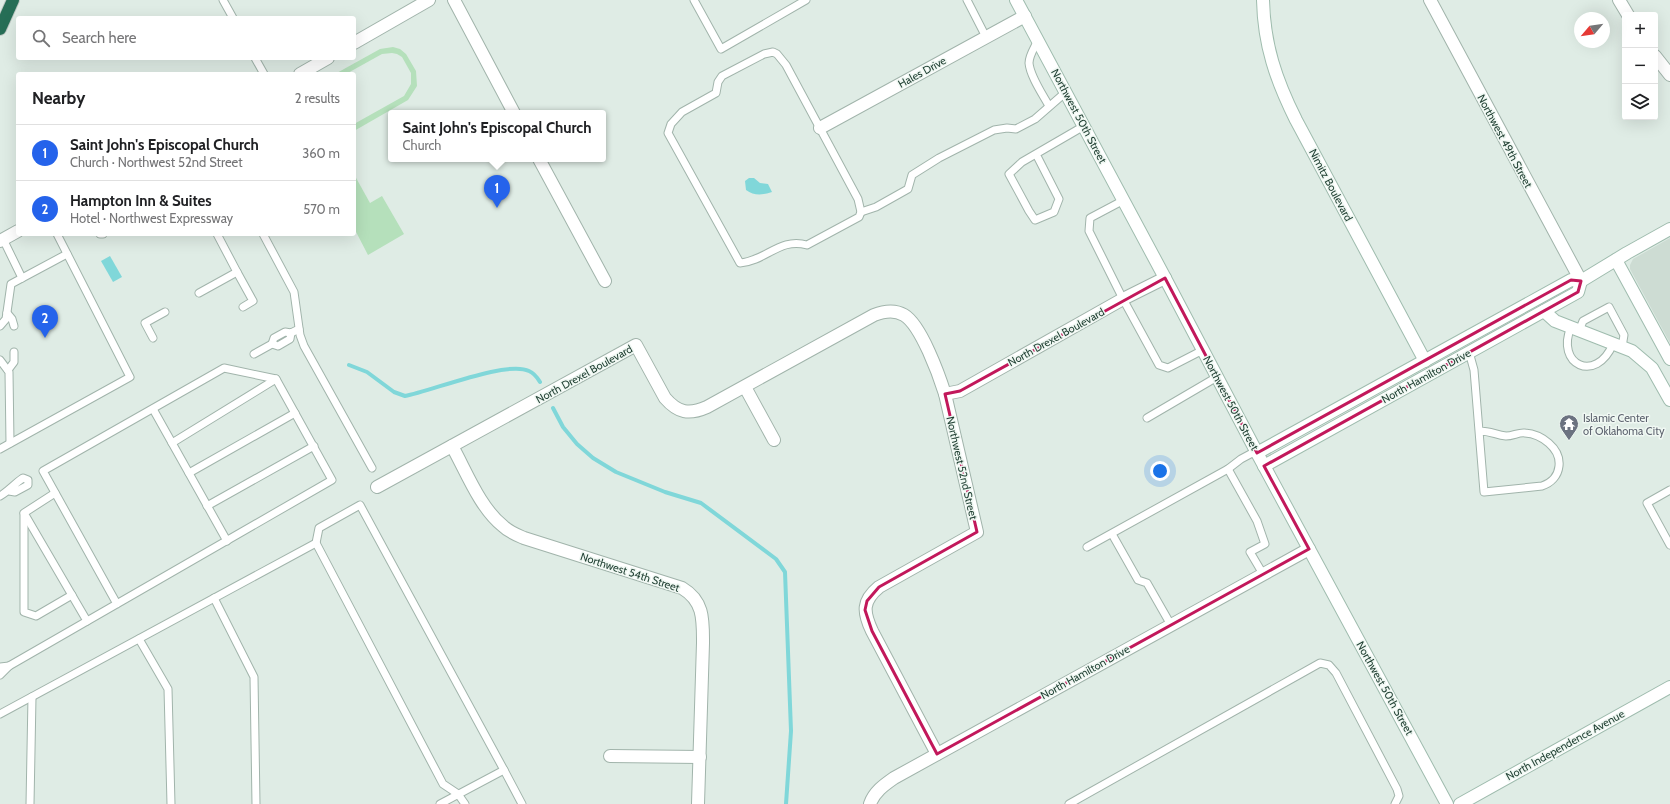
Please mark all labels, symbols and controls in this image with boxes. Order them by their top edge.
north arrow [1574,12,1610,48]
map controls [1622,12,1658,120]
button: + [1622,12,1658,48]
search box [16,16,356,60]
icon: search [30,27,52,49]
text: Search here [62,29,137,47]
button: − [1622,48,1658,84]
street label: Hales Drive [896,53,949,91]
street label: Northwest 50th Street [1048,66,1110,166]
button: layers [1622,84,1658,120]
text: Nearby [32,88,85,108]
text: 2 results [295,90,340,106]
street label: Northwest 49th Street [1474,92,1536,190]
popup [388,110,606,162]
text: Saint John's Episcopal Church [403,119,591,137]
text: Saint John's Episcopal Church [70,136,259,154]
text: Church [403,137,441,153]
text: 1 [43,145,47,161]
text: 360 m [302,145,340,161]
street label: Nimitz Boulevard [1306,146,1356,224]
text: Church · Northwest 52nd Street [70,154,243,170]
pin: 1 [484,175,510,208]
text: Hampton Inn & Suites [70,192,212,210]
text: 2 [42,201,48,217]
text: 570 m [303,201,340,217]
text: Hotel · Northwest Expressway [70,210,233,226]
pin: 2 [32,305,58,338]
street label: North Drexel Boulevard [1005,305,1107,369]
street label: North Drexel Boulevard [533,342,635,406]
street label: North Hamilton Drive [1379,346,1473,406]
street label: Northwest 50th Street [1200,353,1262,453]
place label: Islamic Center of Oklahoma City [1583,411,1665,438]
temple icon: Islamic Center of Oklahoma City [1558,413,1580,441]
street label: Northwest 52nd Street [943,415,981,521]
your location [1150,461,1170,481]
street label: Northwest 54th Street [579,549,682,595]
street label: Northwest 50th Street [1353,639,1417,738]
street label: North Hamilton Drive [1038,642,1132,702]
street label: North Independence Avenue [1503,706,1627,783]

